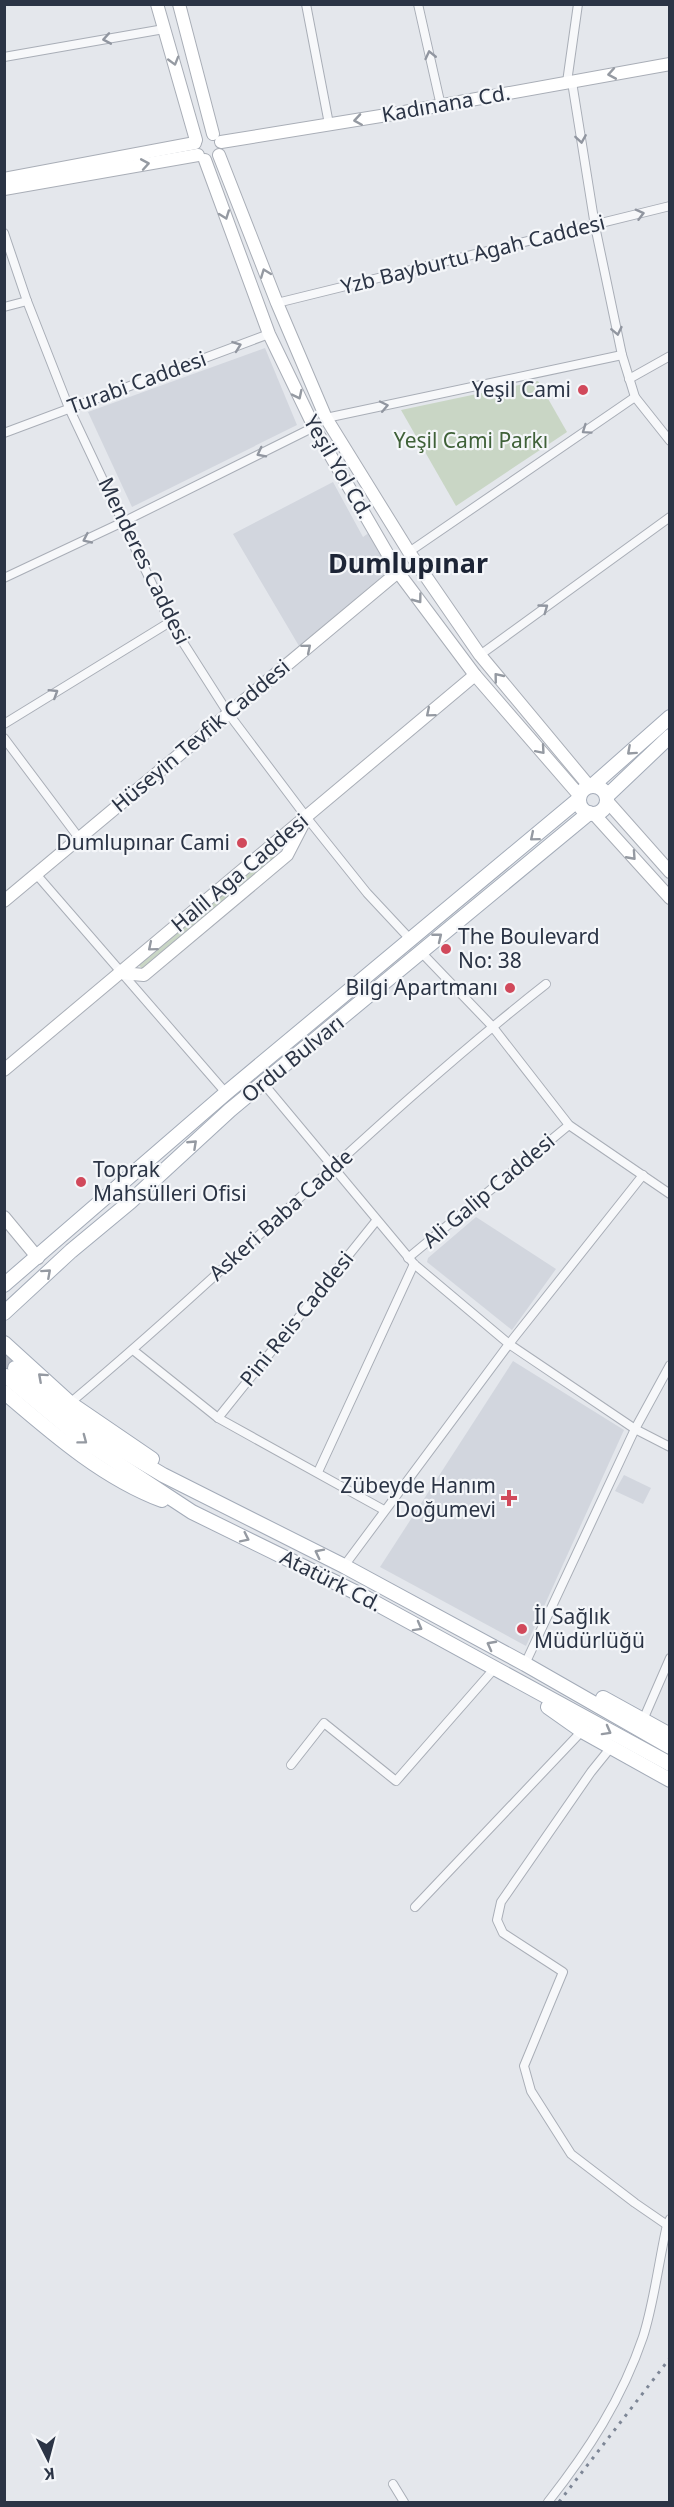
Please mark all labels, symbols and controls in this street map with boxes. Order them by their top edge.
one-way arrow [102,32,112,45]
one-way arrow [424,50,437,60]
one-way arrow [166,56,179,66]
one-way arrow [607,67,617,80]
street label: Kadınana Cd. [379,78,512,128]
one-way arrow [353,113,363,125]
one-way arrow [574,134,587,144]
one-way arrow [140,159,149,171]
street label: Yzb Bayburtu Agah Caddesi [338,208,608,300]
one-way arrow [634,208,644,221]
one-way arrow [217,209,230,220]
one-way arrow [260,268,272,279]
one-way arrow [610,326,623,336]
one-way arrow [231,341,241,354]
street label: Turabi Caddesi [63,344,210,420]
place label: Yeşil Cami [472,375,571,403]
marker: Yeşil Cami [576,383,590,397]
one-way arrow [291,389,303,400]
one-way arrow [378,400,388,413]
street label: Yeşil Yol Cd. [298,410,380,523]
one-way arrow [582,423,593,434]
park label: Yeşil Cami Parkı [394,426,548,454]
one-way arrow [257,446,268,457]
street label: Menderes Caddesi [92,472,197,649]
one-way arrow [82,532,93,544]
district label: Dumlupınar [328,544,488,581]
one-way arrow [411,593,422,604]
one-way arrow [538,604,549,615]
one-way arrow [300,644,311,655]
street label: Hüseyin Tevfik Caddesi [105,652,295,818]
one-way arrow [494,672,505,683]
one-way arrow [48,689,58,701]
one-way arrow [426,706,437,717]
one-way arrow [534,744,545,754]
one-way arrow [628,744,638,755]
street label: Halil Aga Caddesi [165,807,314,938]
place label: Dumlupınar Cami [56,828,230,856]
one-way arrow [529,829,540,840]
marker: Dumlupınar Cami [235,836,249,850]
one-way arrow [625,849,636,860]
place label: The Boulevard No: 38 [458,922,600,974]
one-way arrow [431,933,442,944]
one-way arrow [148,939,159,950]
marker: The Boulevard No: 38 [439,942,453,956]
place label: Bilgi Apartmanı [346,973,498,1001]
marker: Bilgi Apartmanı [503,981,517,995]
street label: Ordu Bulvarı [235,1008,350,1108]
street label: Ali Galip Caddesi [416,1127,560,1254]
one-way arrow [187,1140,197,1151]
street label: Askeri Baba Cadde [202,1142,358,1286]
place label: Toprak Mahsülleri Ofisi [93,1155,247,1207]
marker: Toprak Mahsülleri Ofisi [74,1175,88,1189]
street label: Pini Reis Caddesi [233,1245,359,1392]
one-way arrow [40,1269,51,1280]
one-way arrow [38,1373,49,1384]
one-way arrow [77,1433,88,1444]
place label: Zübeyde Hanım Doğumevi [340,1471,496,1523]
marker: Zübeyde Hanım Doğumevi [500,1489,518,1507]
one-way arrow [238,1530,249,1542]
street label: Atatürk Cd. [276,1543,387,1618]
one-way arrow [315,1549,326,1560]
place label: İl Sağlık Müdürlüğü [534,1602,645,1654]
one-way arrow [412,1620,422,1631]
marker: İl Sağlık Müdürlüğü [515,1622,529,1636]
one-way arrow [487,1641,497,1652]
one-way arrow [601,1724,612,1735]
north arrow [18,2429,78,2489]
text: K [43,2462,56,2485]

